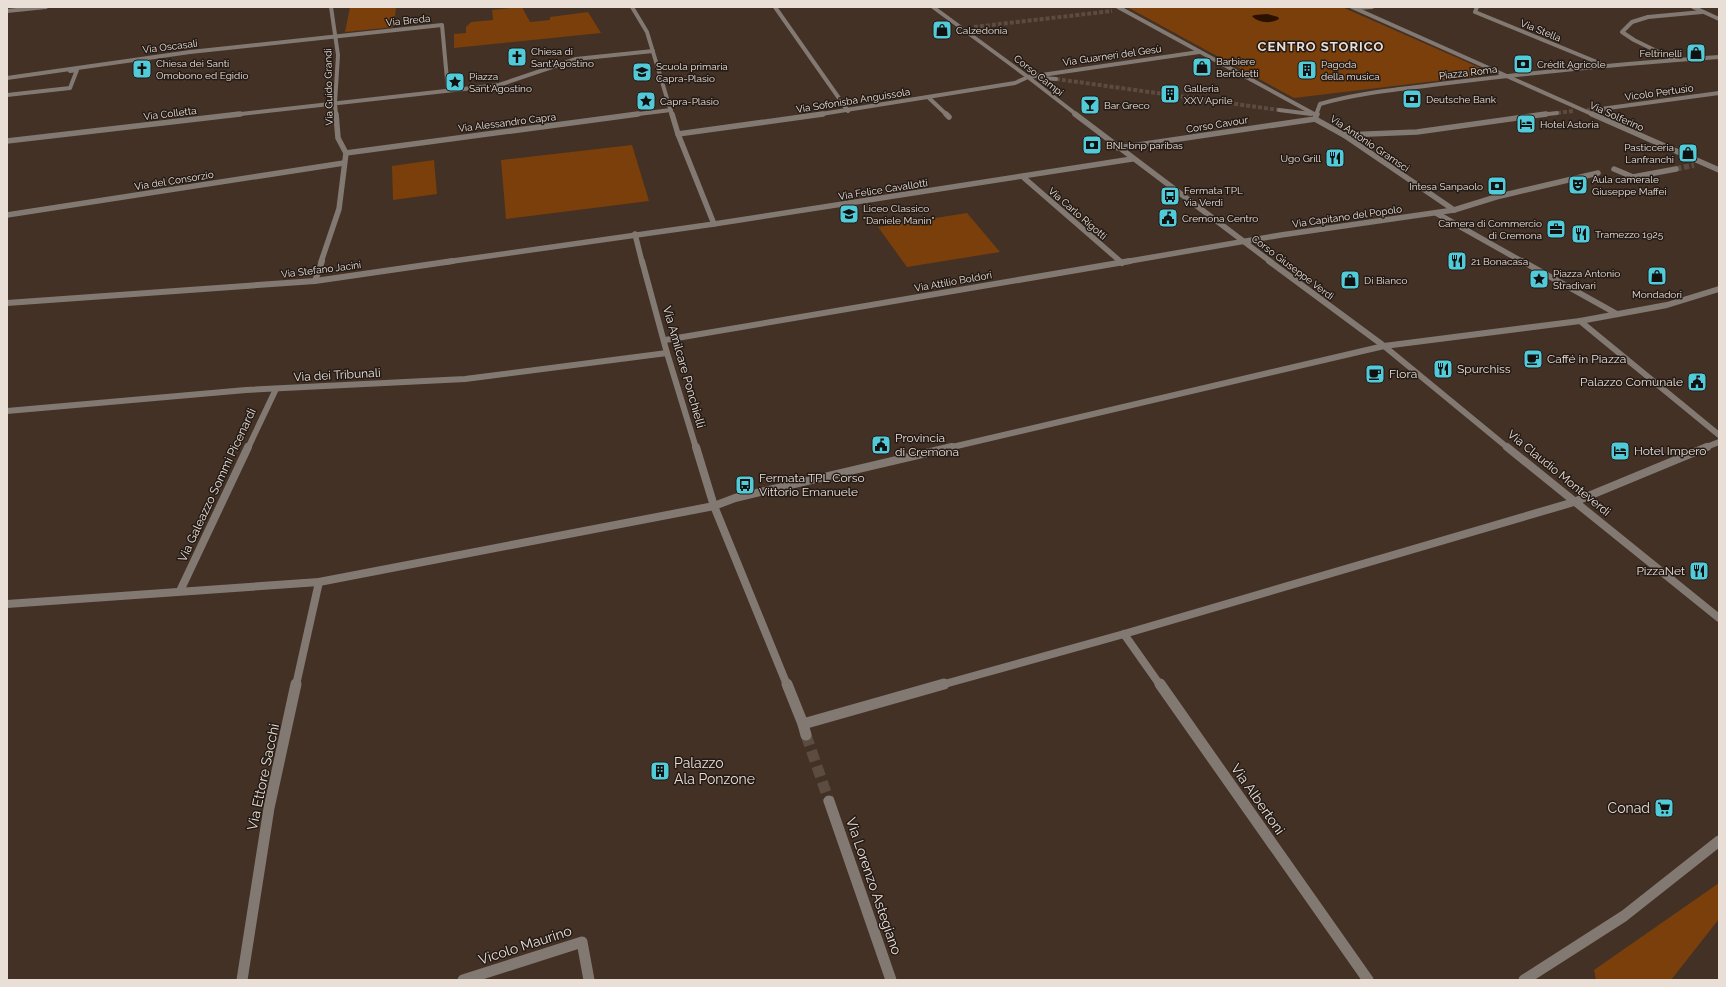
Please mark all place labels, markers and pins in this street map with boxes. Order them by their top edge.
shop icon: Calzedonia [931,19,953,41]
place label: Calzedonia [956,25,1007,36]
shop icon: Feltrinelli [1685,42,1707,64]
church icon: Chiesa di Sant'Agostino [506,46,528,68]
place label: Chiesa di Sant'Agostino [531,46,594,69]
place label: Feltrinelli [1639,48,1682,59]
bank icon: Crédit Agricole [1512,53,1534,75]
shop icon: Barbiere Bertoletti [1191,56,1213,78]
place label: Barbiere Bertoletti [1216,56,1259,79]
church icon: Chiesa dei Santi Omobono ed Egidio [131,58,153,80]
place label: Chiesa dei Santi Omobono ed Egidio [156,58,248,81]
building icon: Pagoda della musica [1296,59,1318,81]
place label: Pagoda della musica [1321,59,1380,82]
place label: Crédit Agricole [1537,59,1606,70]
school or university icon: Scuola primaria Capra-Plasio [631,61,653,83]
place label: Scuola primaria Capra-Plasio [656,61,728,84]
place icon: Piazza Sant'Agostino [444,71,466,93]
place label: Piazza Sant'Agostino [469,71,532,94]
building icon: Galleria XXV Aprile [1159,83,1181,105]
place label: Galleria XXV Aprile [1184,83,1233,106]
bank icon: Deutsche Bank [1401,88,1423,110]
place icon: Capra-Plasio [635,90,657,112]
bar icon: Bar Greco [1079,94,1101,116]
place label: Deutsche Bank [1426,94,1497,105]
place label: Capra-Plasio [660,96,719,107]
place label: Bar Greco [1104,100,1150,111]
hotel icon: Hotel Astoria [1515,113,1537,135]
place label: Hotel Astoria [1540,119,1599,130]
bank icon: BNL bnp paribas [1081,134,1103,156]
place label: BNL bnp paribas [1106,140,1183,151]
place label: Pasticceria Lanfranchi [1624,142,1674,165]
shop icon: Pasticceria Lanfranchi [1677,142,1699,164]
restaurant icon: Ugo Grill [1324,147,1346,169]
place label: Ugo Grill [1281,153,1321,164]
theatre icon: Aula camerale Giuseppe Maffei [1567,174,1589,196]
place label: Aula camerale Giuseppe Maffei [1592,174,1667,197]
bank icon: Intesa Sanpaolo [1486,175,1508,197]
place label: Intesa Sanpaolo [1409,181,1483,192]
bus stop icon: Fermata TPL via Verdi [1159,185,1181,207]
place label: Fermata TPL via Verdi [1184,185,1243,208]
school or university icon: Liceo Classico "Daniele Manin" [838,203,860,225]
place label: Liceo Classico "Daniele Manin" [863,203,934,226]
public building icon: Cremona Centro [1157,207,1179,229]
place label: Cremona Centro [1182,213,1258,224]
place label: Camera di Commercio di Cremona [1438,218,1542,241]
office icon: Camera di Commercio di Cremona [1545,218,1567,240]
restaurant icon: Tramezzo 1925 [1570,223,1592,245]
place label: Tramezzo 1925 [1595,229,1664,240]
restaurant icon: 21 Bonacasa [1446,250,1468,272]
place label: 21 Bonacasa [1471,256,1528,267]
shop icon: Mondadori [1646,265,1668,287]
place icon: Piazza Antonio Stradivari [1528,268,1550,290]
place label: Piazza Antonio Stradivari [1553,268,1620,291]
shop icon: Di Bianco [1339,269,1361,291]
place label: Di Bianco [1364,275,1407,286]
place label: Mondadori [1632,289,1682,300]
cafe icon: Caffé in Piazza [1522,348,1544,370]
place label: Caffé in Piazza [1547,352,1626,366]
restaurant icon: Spurchiss [1432,358,1454,380]
place label: Spurchiss [1457,362,1511,376]
cafe icon: Flora [1364,363,1386,385]
place label: Flora [1389,367,1417,381]
public building icon: Palazzo Comunale [1686,371,1708,393]
place label: Palazzo Comunale [1580,375,1683,389]
place label: Provincia di Cremona [895,431,959,459]
public building icon: Provincia di Cremona [870,434,892,456]
hotel icon: Hotel Impero [1609,440,1631,462]
place label: Hotel Impero [1634,444,1706,458]
place label: Fermata TPL Corso Vittorio Emanuele [759,471,865,499]
bus stop icon: Fermata TPL Corso Vittorio Emanuele [734,474,756,496]
restaurant icon: PizzaNet [1688,560,1710,582]
place label: PizzaNet [1636,564,1685,578]
place label: Palazzo Ala Ponzone [674,755,755,787]
building icon: Palazzo Ala Ponzone [649,760,671,782]
supermarket icon: Conad [1653,797,1675,819]
place label: Conad [1608,800,1650,816]

